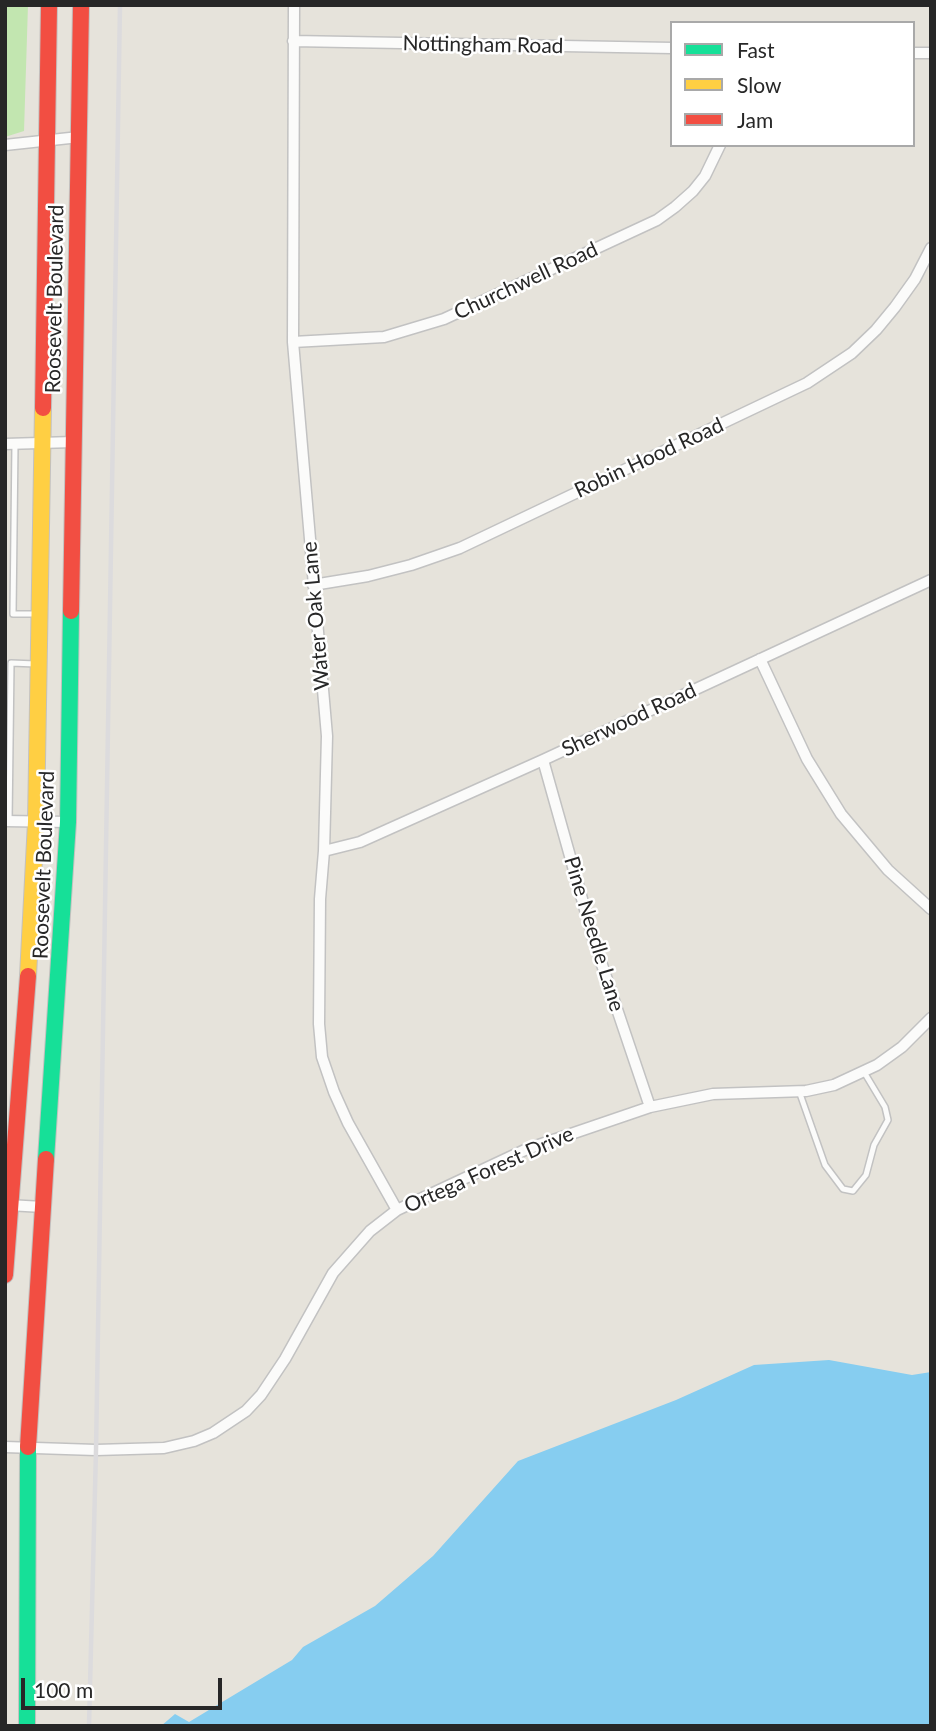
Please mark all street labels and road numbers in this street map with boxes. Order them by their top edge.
street label: Nottingham Road [402,31,564,59]
street label: Roosevelt Boulevard [41,204,69,394]
street label: Churchwell Road [450,237,602,325]
street label: Robin Hood Road [570,412,728,504]
street label: Water Oak Lane [297,540,335,692]
street label: Sherwood Road [558,678,700,762]
street label: Roosevelt Boulevard [28,770,60,960]
street label: Pine Needle Lane [558,853,630,1015]
street label: Ortega Forest Drive [400,1121,578,1219]

